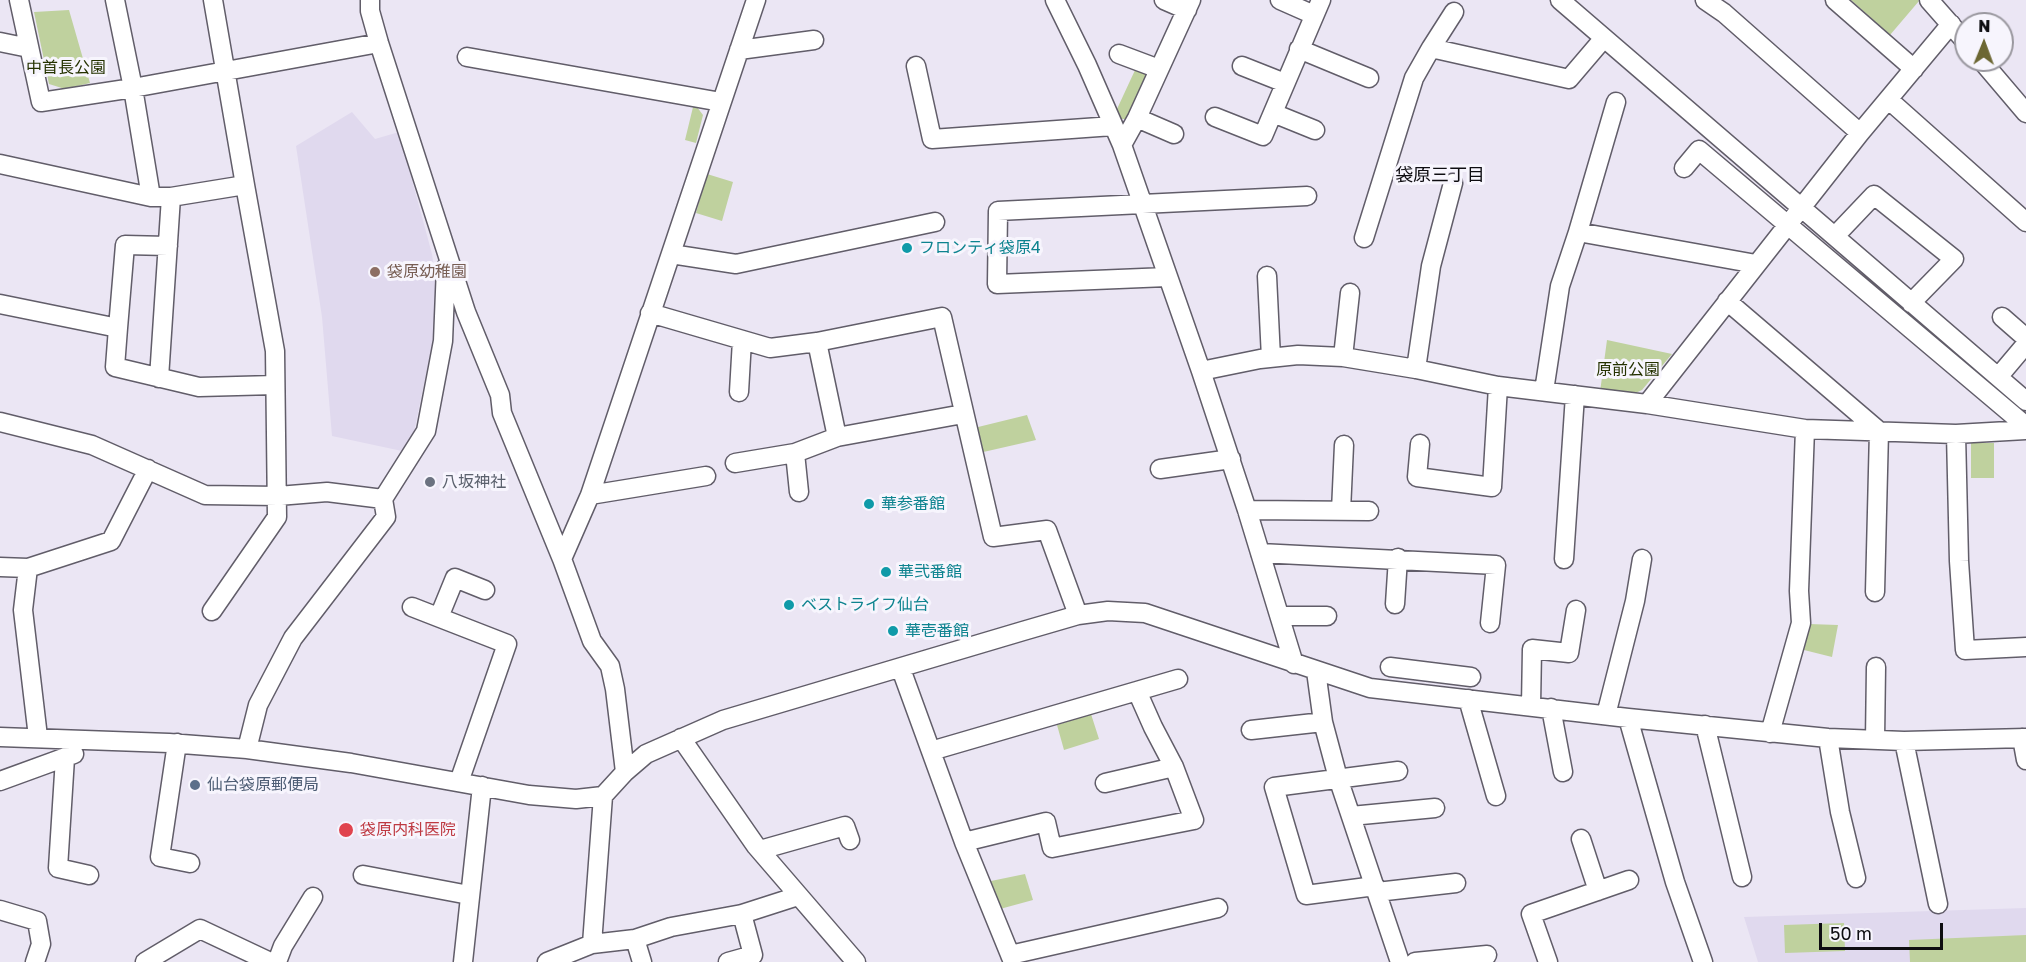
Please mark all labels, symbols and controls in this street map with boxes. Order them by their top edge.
north arrow [1954,12,2014,72]
text: N [1978,16,1991,36]
park label: 中首長公園 [26,58,106,78]
district label: 袋原三丁目 [1395,164,1485,186]
place label: フロンティ袋原4 [919,238,1041,258]
marker: フロンティ袋原4 [900,241,914,255]
place label: 袋原幼稚園 [387,262,467,282]
marker: 袋原幼稚園 [368,265,382,279]
park label: 原前公園 [1596,360,1660,380]
place label: 八坂神社 [442,472,506,492]
marker: 八坂神社 [423,475,437,489]
place label: 華参番館 [881,494,945,514]
marker: 華参番館 [862,497,876,511]
place label: 華弐番館 [898,562,962,582]
marker: 華弐番館 [879,565,893,579]
place label: ベストライフ仙台 [801,595,929,615]
marker: ベストライフ仙台 [782,598,796,612]
place label: 華壱番館 [905,621,969,641]
marker: 華壱番館 [886,624,900,638]
place label: 仙台袋原郵便局 [207,775,319,795]
marker: 仙台袋原郵便局 [188,778,202,792]
place label: 袋原内科医院 [360,820,456,840]
marker: 袋原内科医院 [337,821,355,839]
scale bar [1822,911,1946,949]
text: 50 m [1830,922,1872,944]

